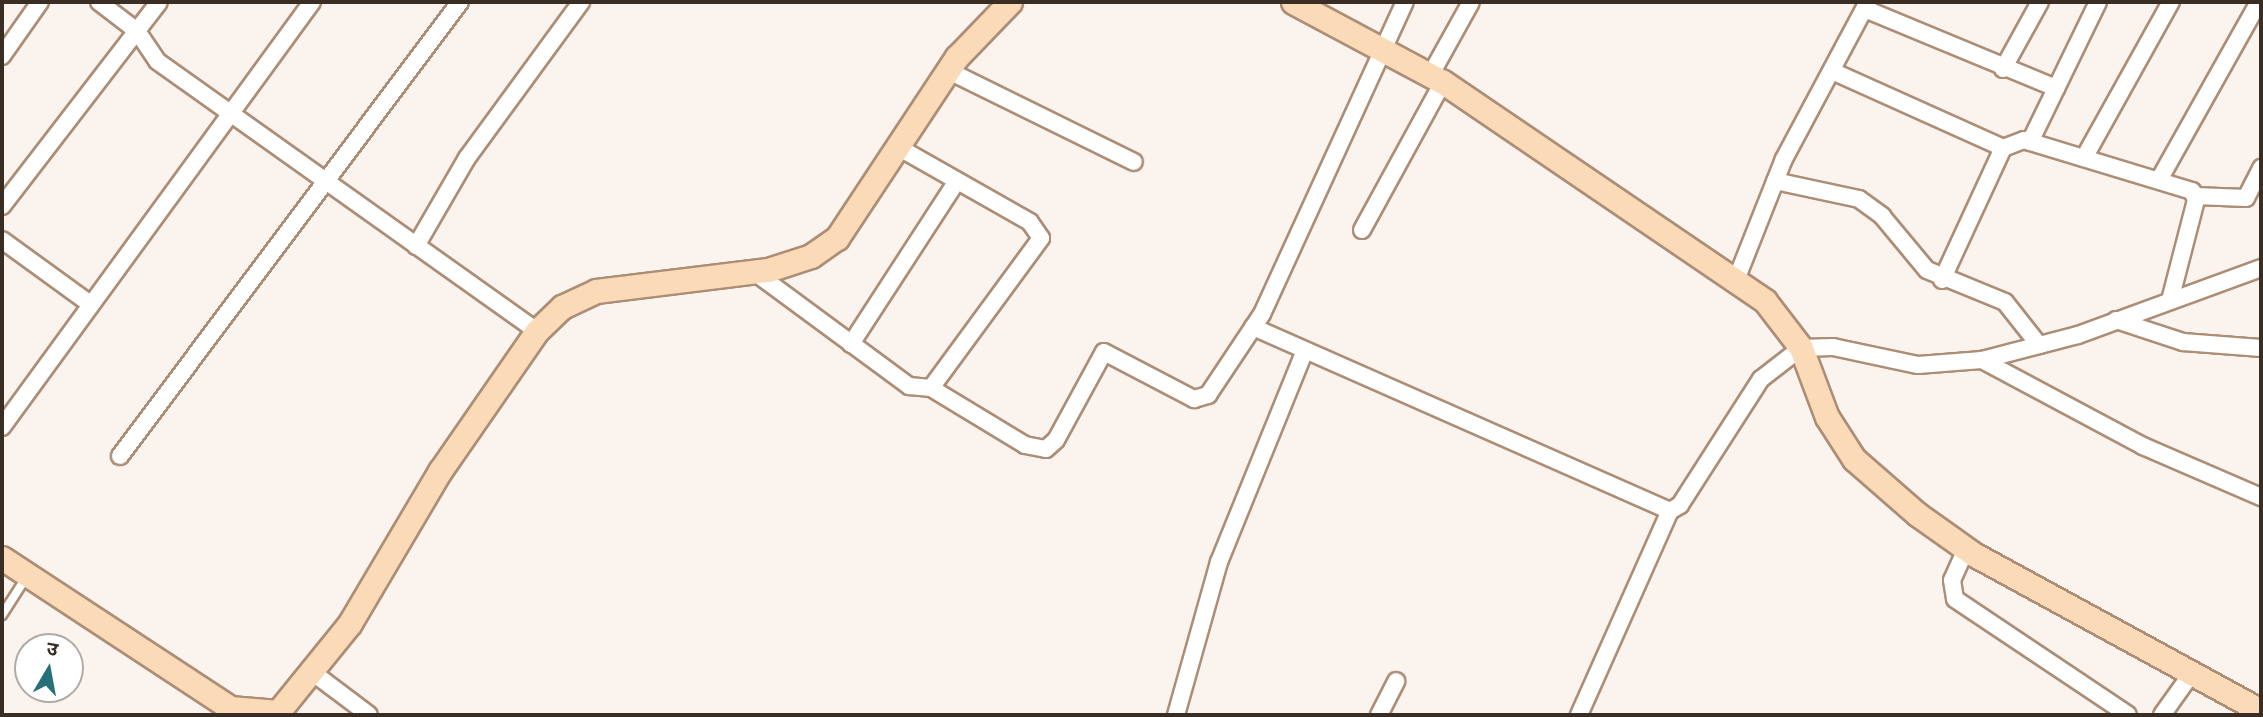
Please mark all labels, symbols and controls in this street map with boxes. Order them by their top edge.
north arrow [14,633,84,703]
text: उ [45,637,60,661]

